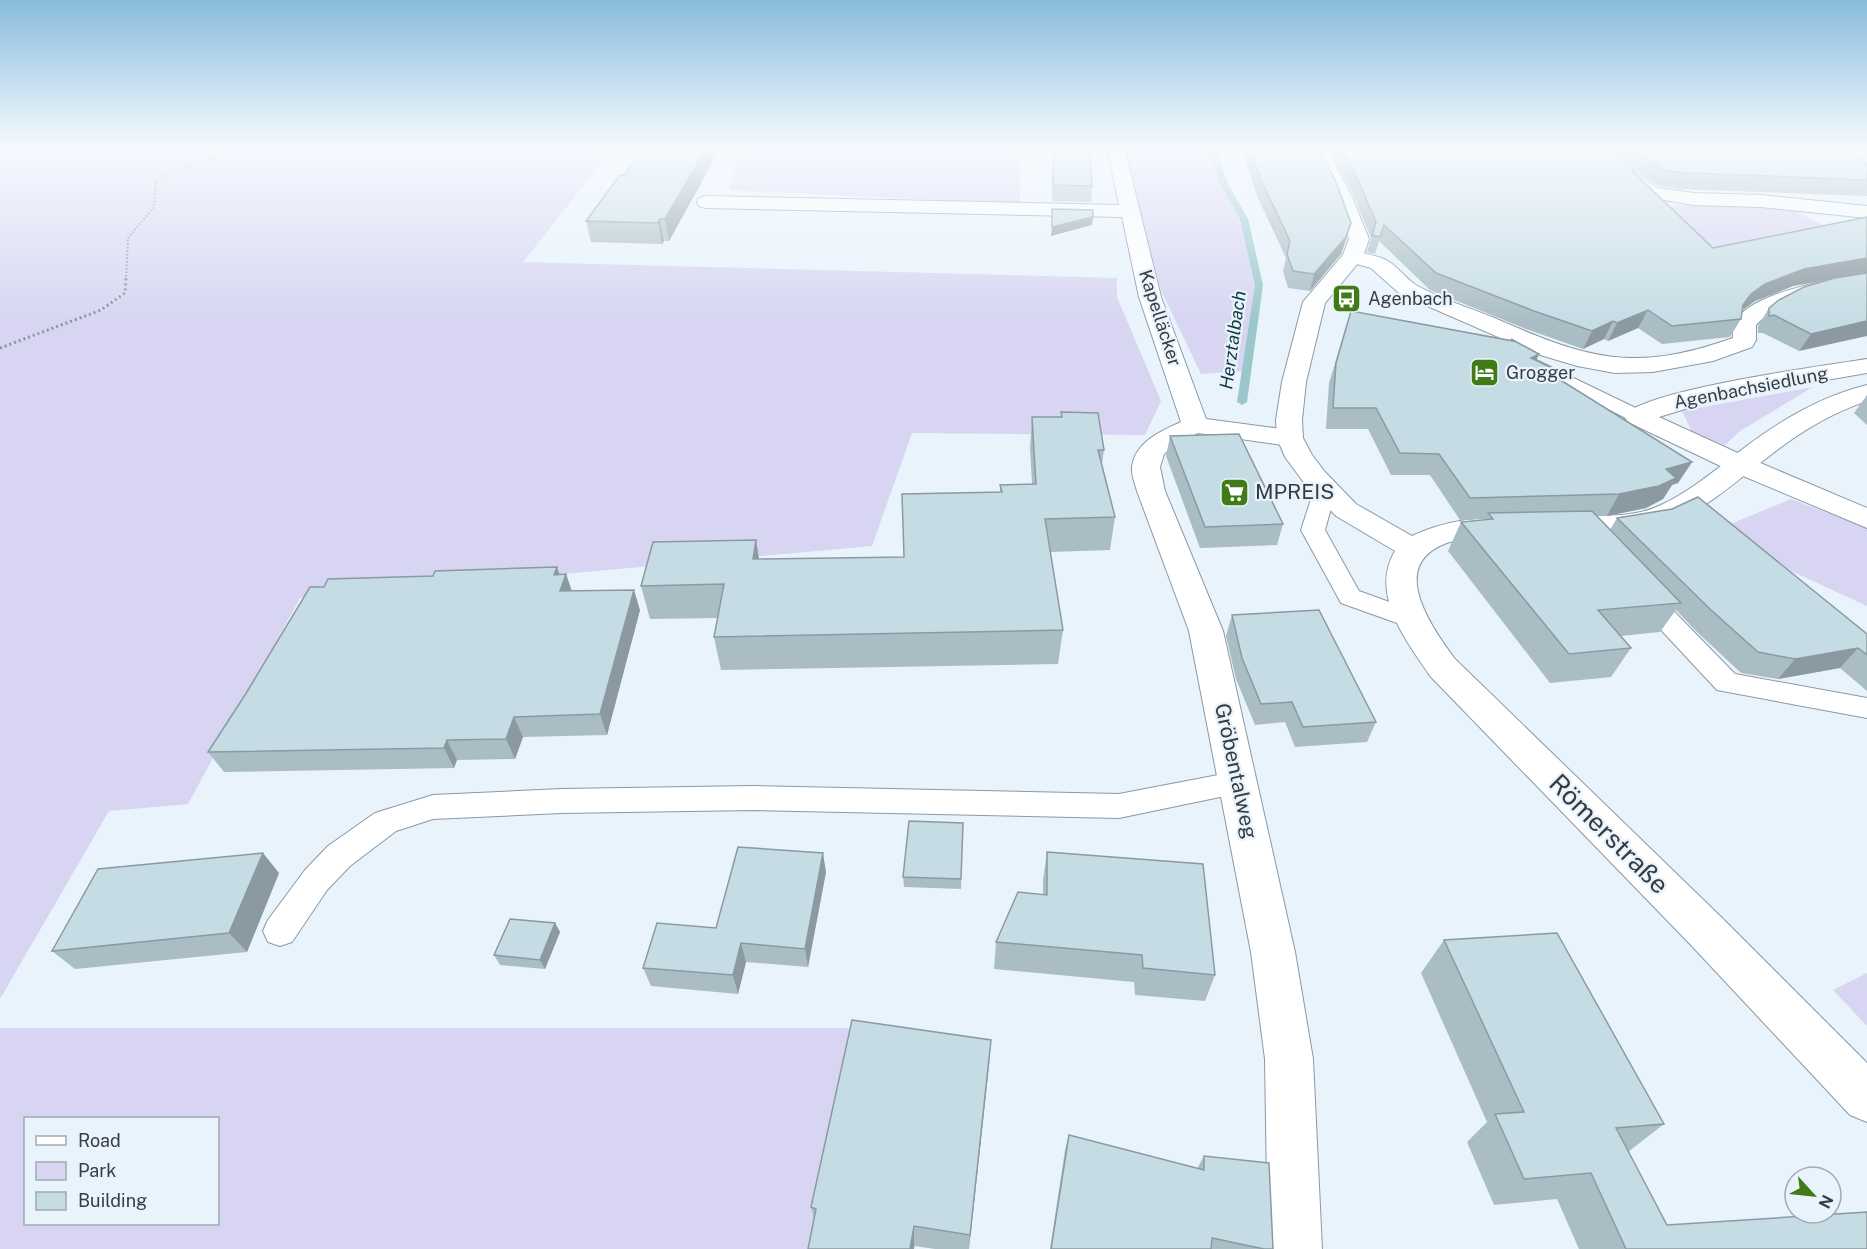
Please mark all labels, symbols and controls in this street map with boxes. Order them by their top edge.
street label: Kapelläcker [1135,267,1186,369]
bus stop icon: Agenbach [1331,283,1363,315]
place label: Agenbach [1368,288,1453,309]
water label: Herztalbach [1215,289,1250,391]
hotel icon: Grogger [1469,357,1501,389]
place label: Grogger [1506,362,1575,383]
street label: Agenbachsiedlung [1672,362,1830,413]
supermarket icon: MPREIS [1218,476,1250,508]
place label: MPREIS [1255,479,1334,504]
street label: Gröbentalweg [1210,701,1263,841]
street label: Römerstraße [1543,767,1676,900]
legend [24,1117,219,1225]
text: Road [78,1130,121,1151]
text: Park [78,1160,116,1181]
north arrow [1783,1165,1843,1225]
text: Building [78,1190,147,1211]
text: N [1815,1192,1837,1211]

